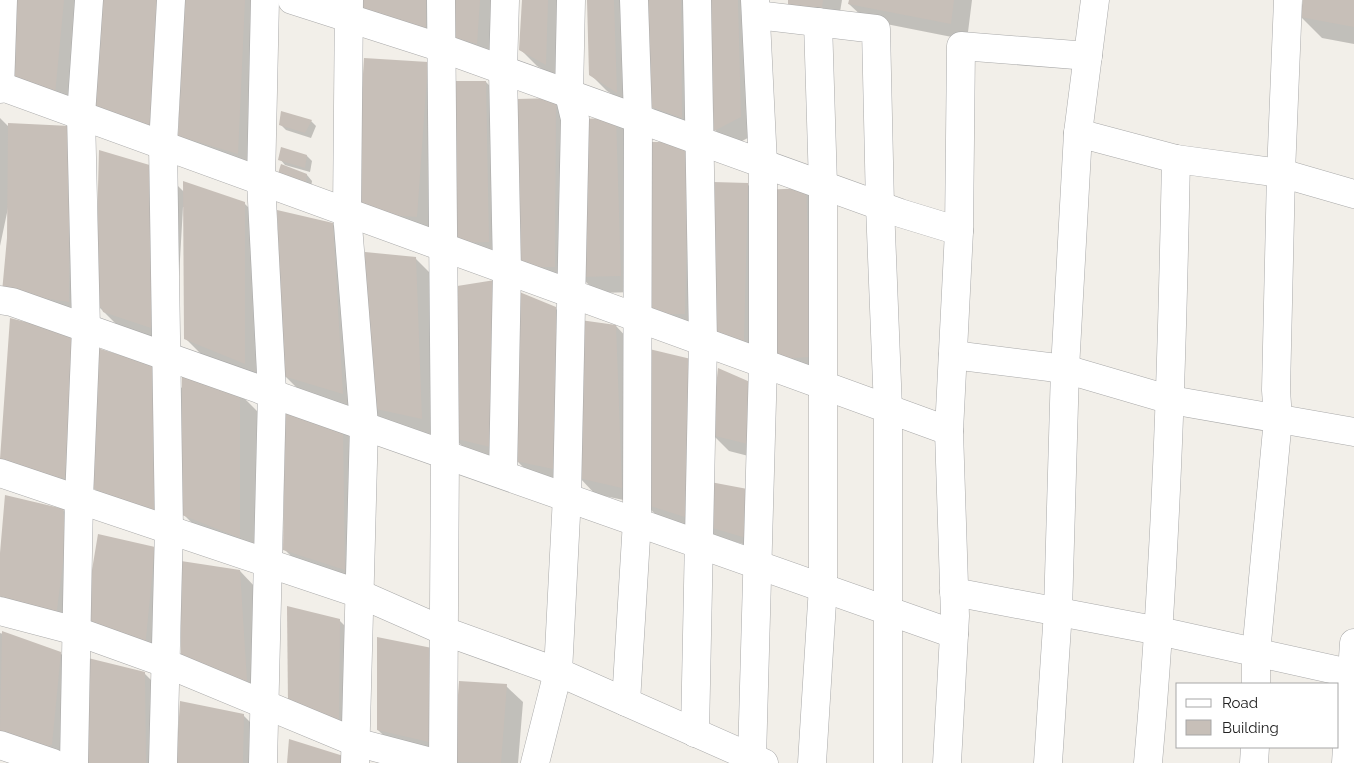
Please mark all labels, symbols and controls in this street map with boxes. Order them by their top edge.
legend [1176,683,1339,748]
text: Road [1222,694,1258,712]
text: Building [1222,719,1279,737]

